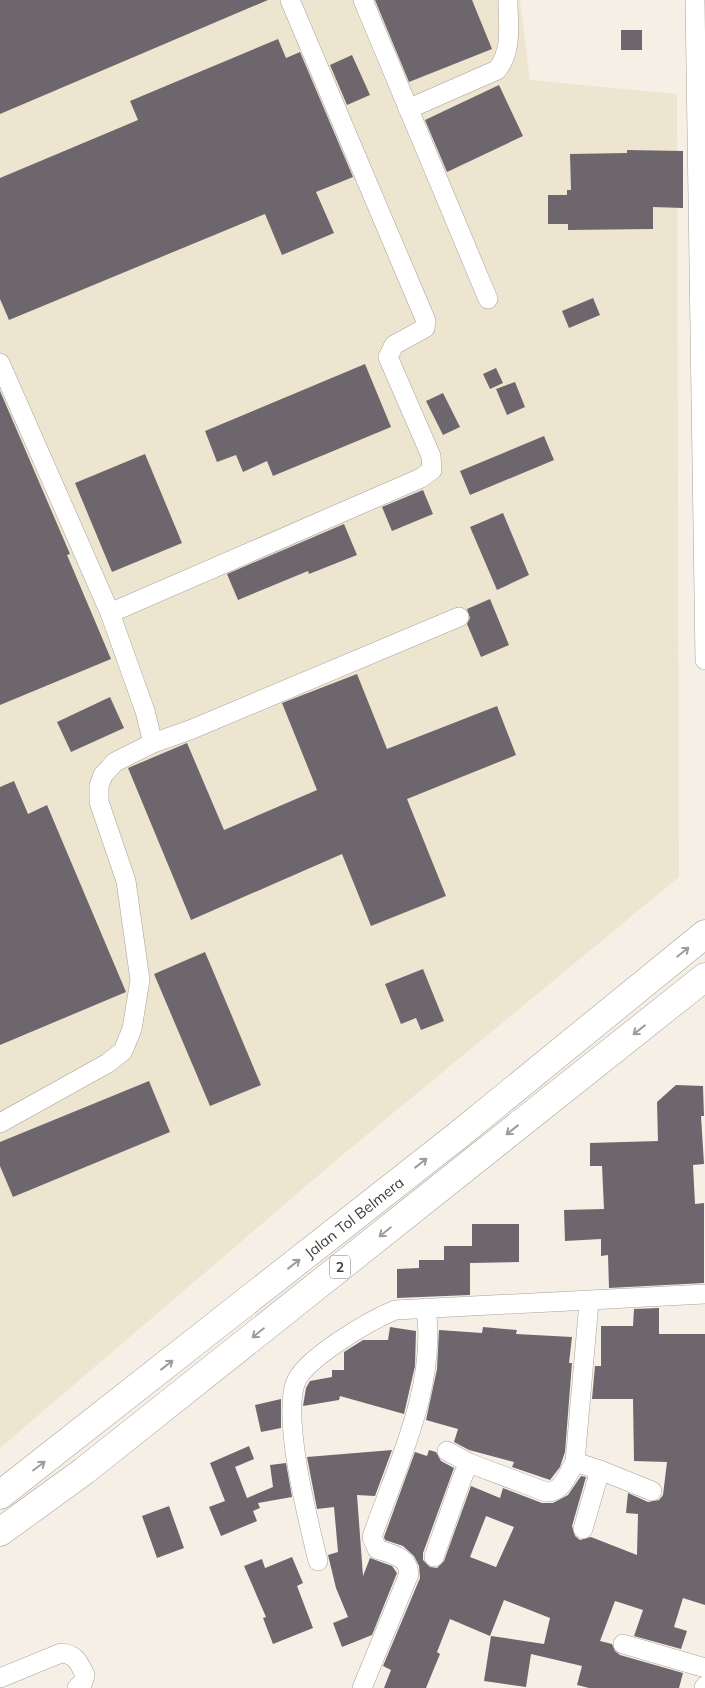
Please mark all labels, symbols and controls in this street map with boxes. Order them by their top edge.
one-way arrow [676,947,689,958]
one-way arrow [633,1024,646,1035]
one-way arrow [506,1125,519,1136]
one-way arrow [415,1158,428,1169]
street label: Jalan Tol Belmera [300,1172,407,1262]
one-way arrow [378,1226,391,1237]
road number: 2 [330,1256,350,1278]
one-way arrow [287,1259,300,1270]
one-way arrow [251,1327,264,1338]
one-way arrow [160,1360,173,1371]
one-way arrow [32,1461,46,1471]

